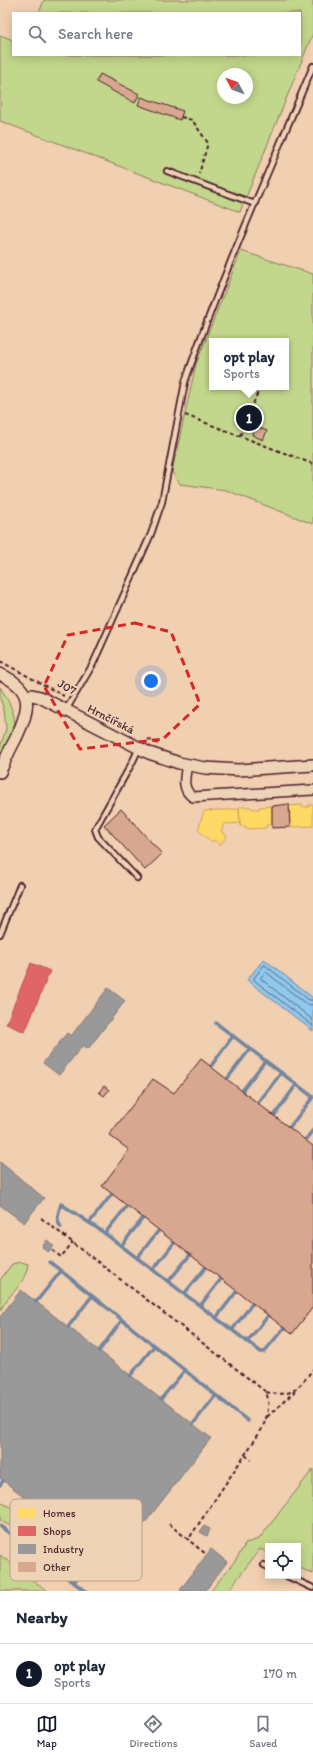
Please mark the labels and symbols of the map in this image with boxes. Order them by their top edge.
north arrow [217,68,253,104]
pin: 1 [236,403,262,433]
your location [141,671,161,691]
street label: J07 [55,676,79,698]
street label: Hrnčířská [85,701,137,737]
legend [10,1499,142,1581]
text: Homes [43,1507,76,1520]
text: Shops [43,1525,71,1538]
text: Industry [43,1543,85,1556]
text: Other [43,1561,71,1574]

